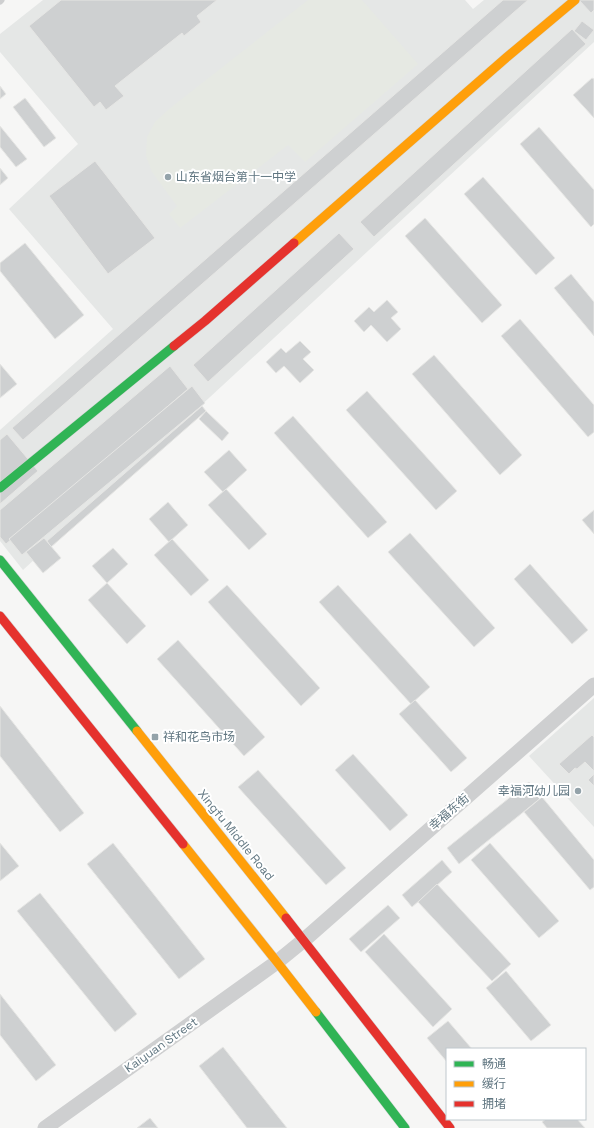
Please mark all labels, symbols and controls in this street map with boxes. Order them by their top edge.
place label: 山东省烟台第十一中学 [176,169,296,185]
marker: 山东省烟台第十一中学 [163,172,173,182]
place label: 祥和花鸟市场 [163,729,235,745]
marker: 祥和花鸟市场 [150,732,160,742]
place label: 幸福河幼儿园 [498,783,570,799]
street label: Xingfu Middle Road [194,786,278,884]
marker: 幸福河幼儿园 [573,786,583,796]
street label: 幸福东街 [426,790,472,834]
street label: Kaiyuan Street [121,1014,201,1076]
legend [446,1048,586,1120]
text: 畅通 [482,1056,506,1072]
text: 缓行 [482,1076,506,1092]
text: 拥堵 [482,1096,506,1112]

